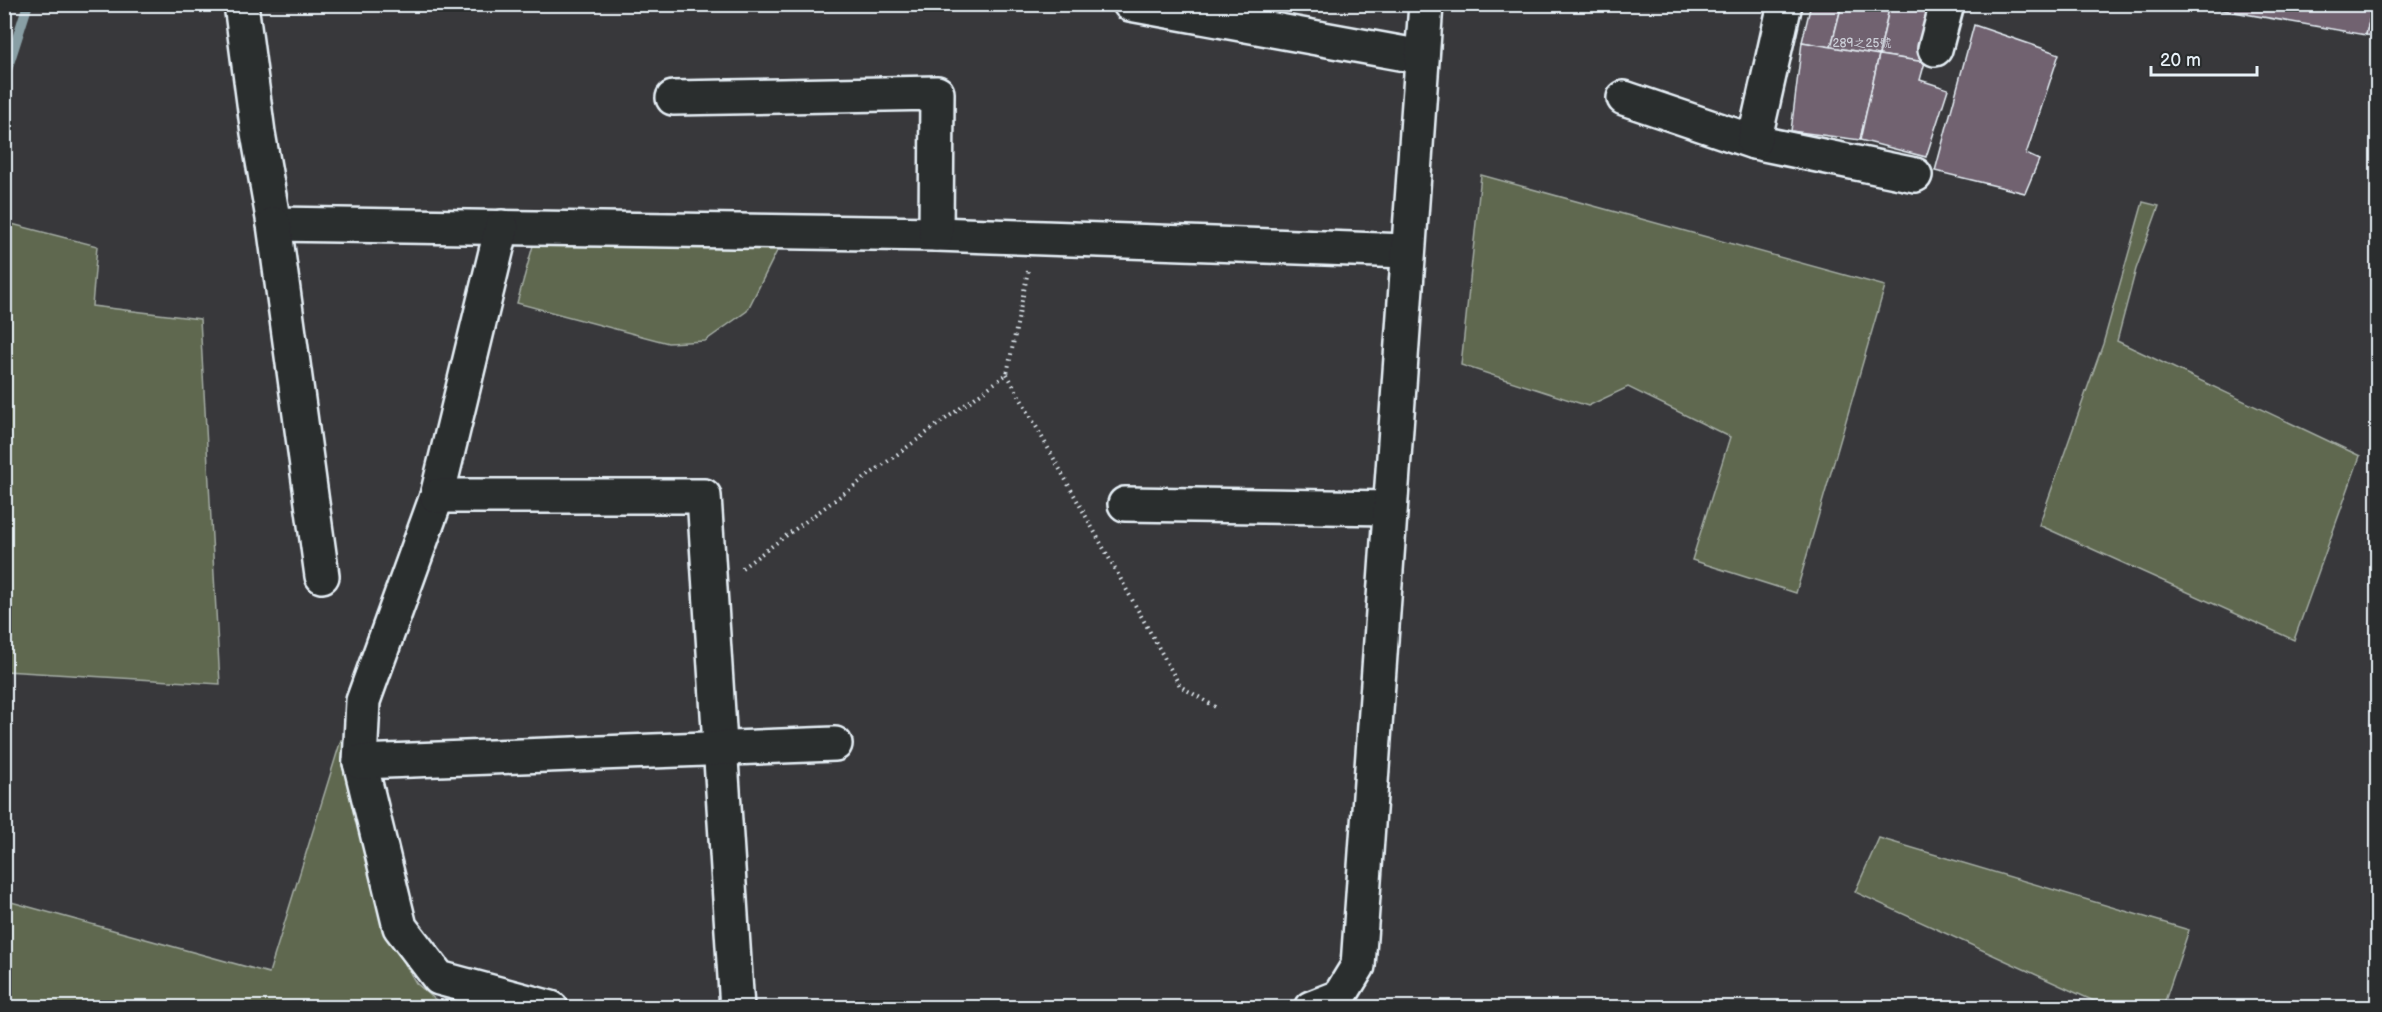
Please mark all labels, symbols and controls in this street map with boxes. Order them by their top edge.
house number: 289之25號 [1833,36,1891,51]
scale bar [2151,39,2258,77]
text: 20 m [2160,50,2201,71]

